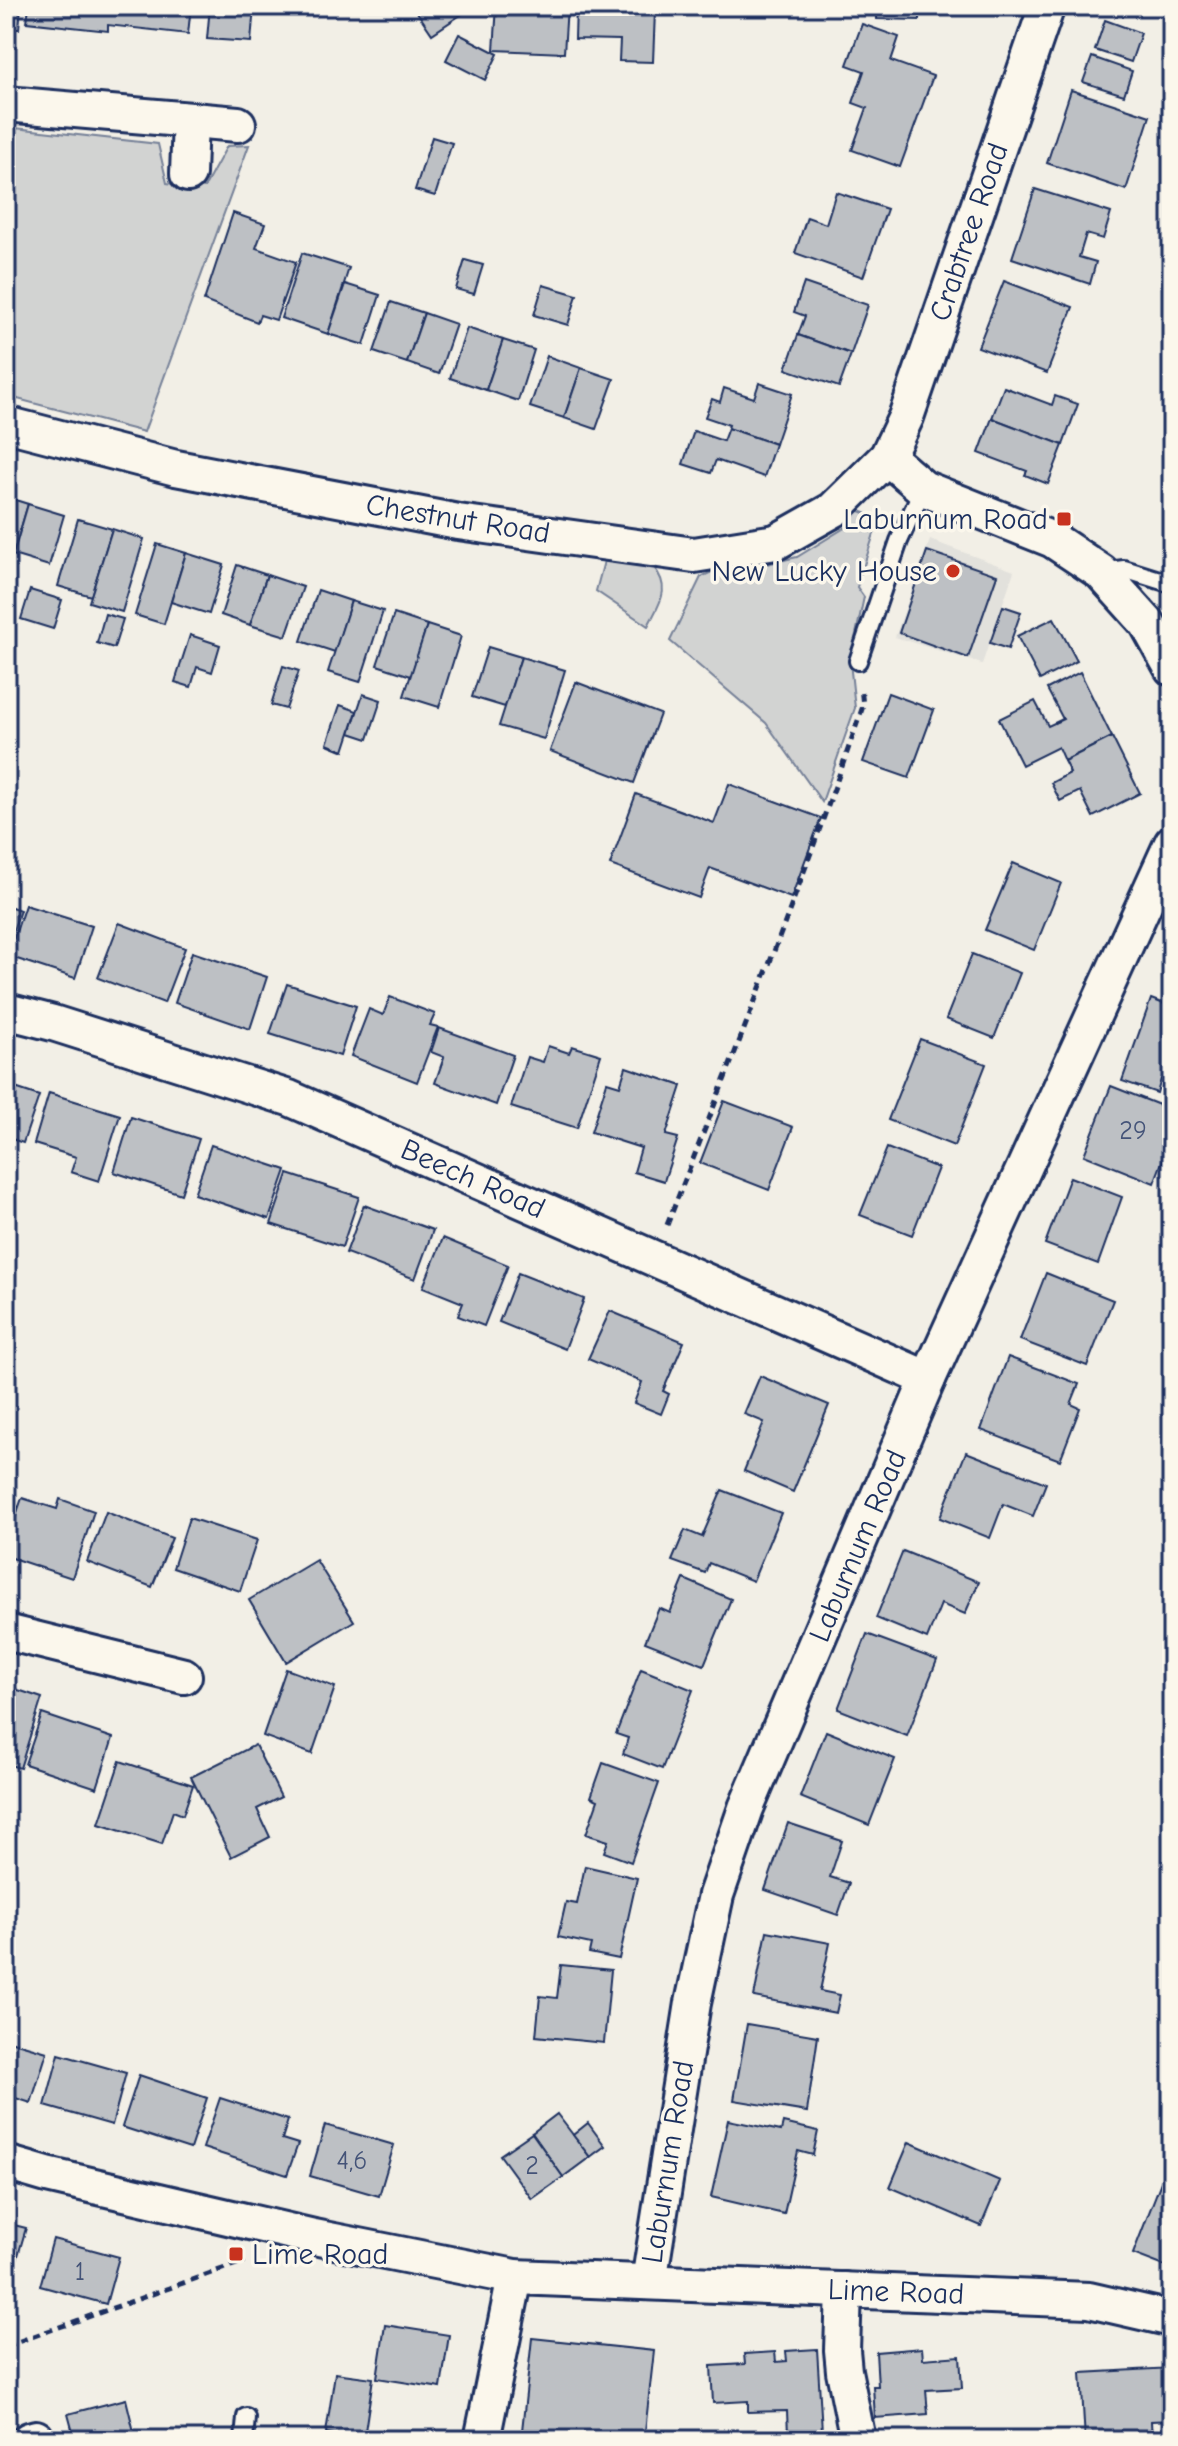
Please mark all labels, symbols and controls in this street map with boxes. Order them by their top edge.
street label: Crabtree Road [922,138,1016,326]
street label: Chestnut Road [363,487,553,551]
place label: Laburnum Road [843,502,1048,537]
marker: Laburnum Road [1055,510,1073,528]
place label: New Lucky House [712,554,937,589]
marker: New Lucky House [944,562,962,580]
house number: 29 [1119,1116,1147,1146]
street label: Beech Road [396,1132,550,1226]
street label: Laburnum Road [802,1445,914,1647]
street label: Laburnum Road [635,2058,701,2266]
house number: 4,6 [337,2146,367,2176]
house number: 2 [525,2151,539,2181]
place label: Lime Road [252,2237,388,2272]
marker: Lime Road [227,2245,245,2263]
house number: 1 [75,2257,85,2287]
street label: Lime Road [827,2272,965,2312]

